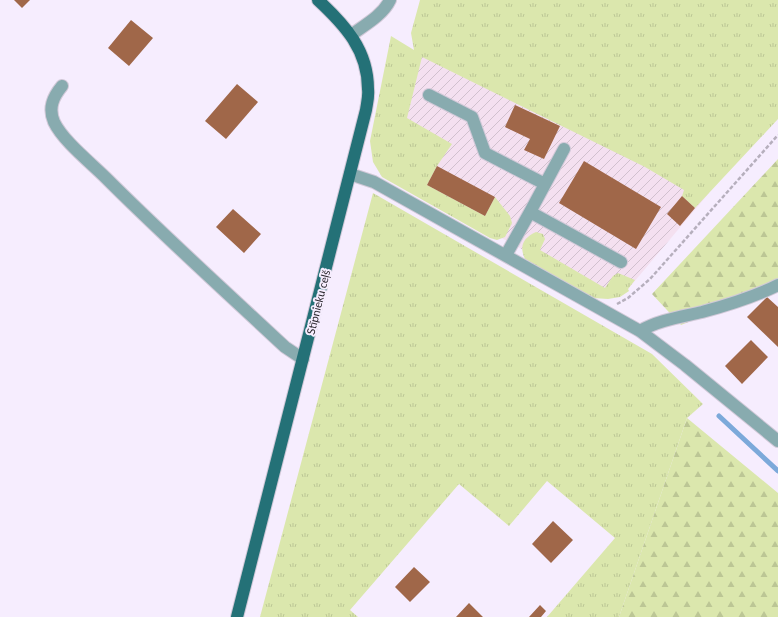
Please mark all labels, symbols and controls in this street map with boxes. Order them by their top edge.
street label: Stīpnieku ceļš [304,268,332,336]

